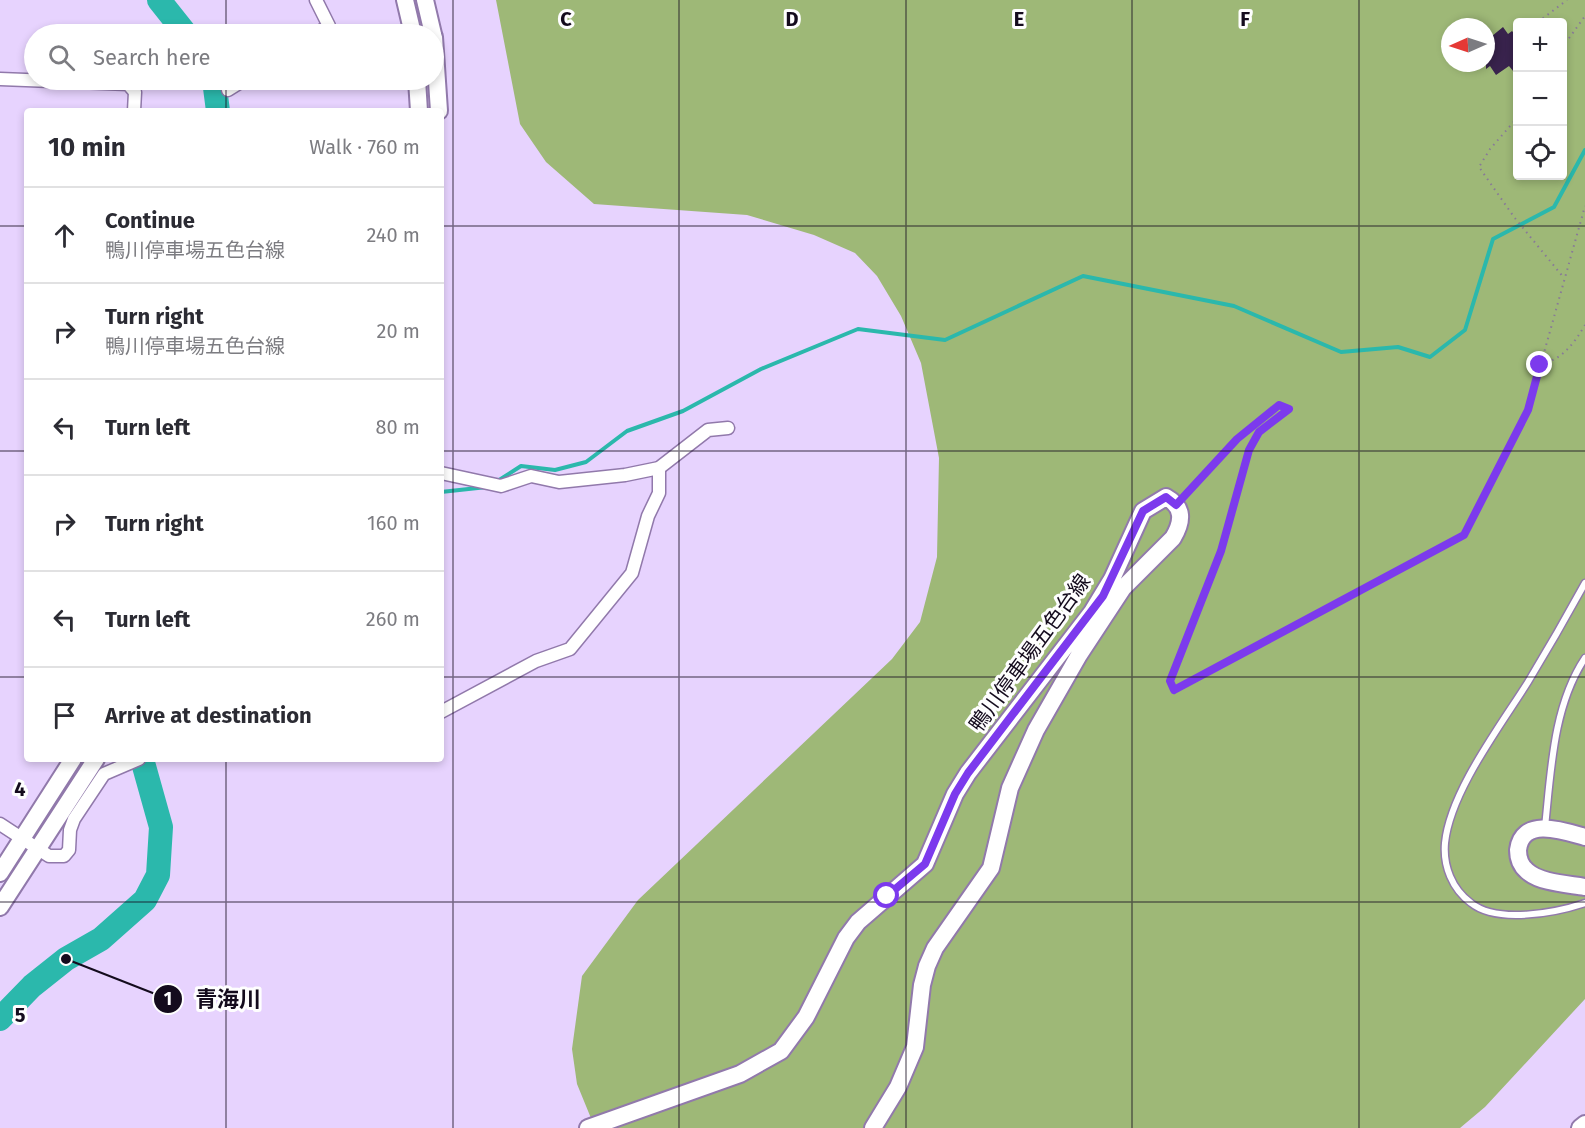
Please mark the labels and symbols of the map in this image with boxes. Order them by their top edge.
text: C [560,7,572,31]
text: D [785,7,799,31]
text: E [1014,7,1024,31]
text: F [1240,7,1250,31]
north arrow [1441,18,1495,72]
route end [1526,351,1552,377]
street label: 鴨川停車場五色台線 [964,569,1096,737]
text: 4 [14,777,26,801]
route start [873,882,899,908]
callout: 青海川 [153,979,273,1019]
text: 青海川 [195,986,261,1013]
text: 1 [164,988,172,1010]
text: 5 [15,1003,26,1027]

